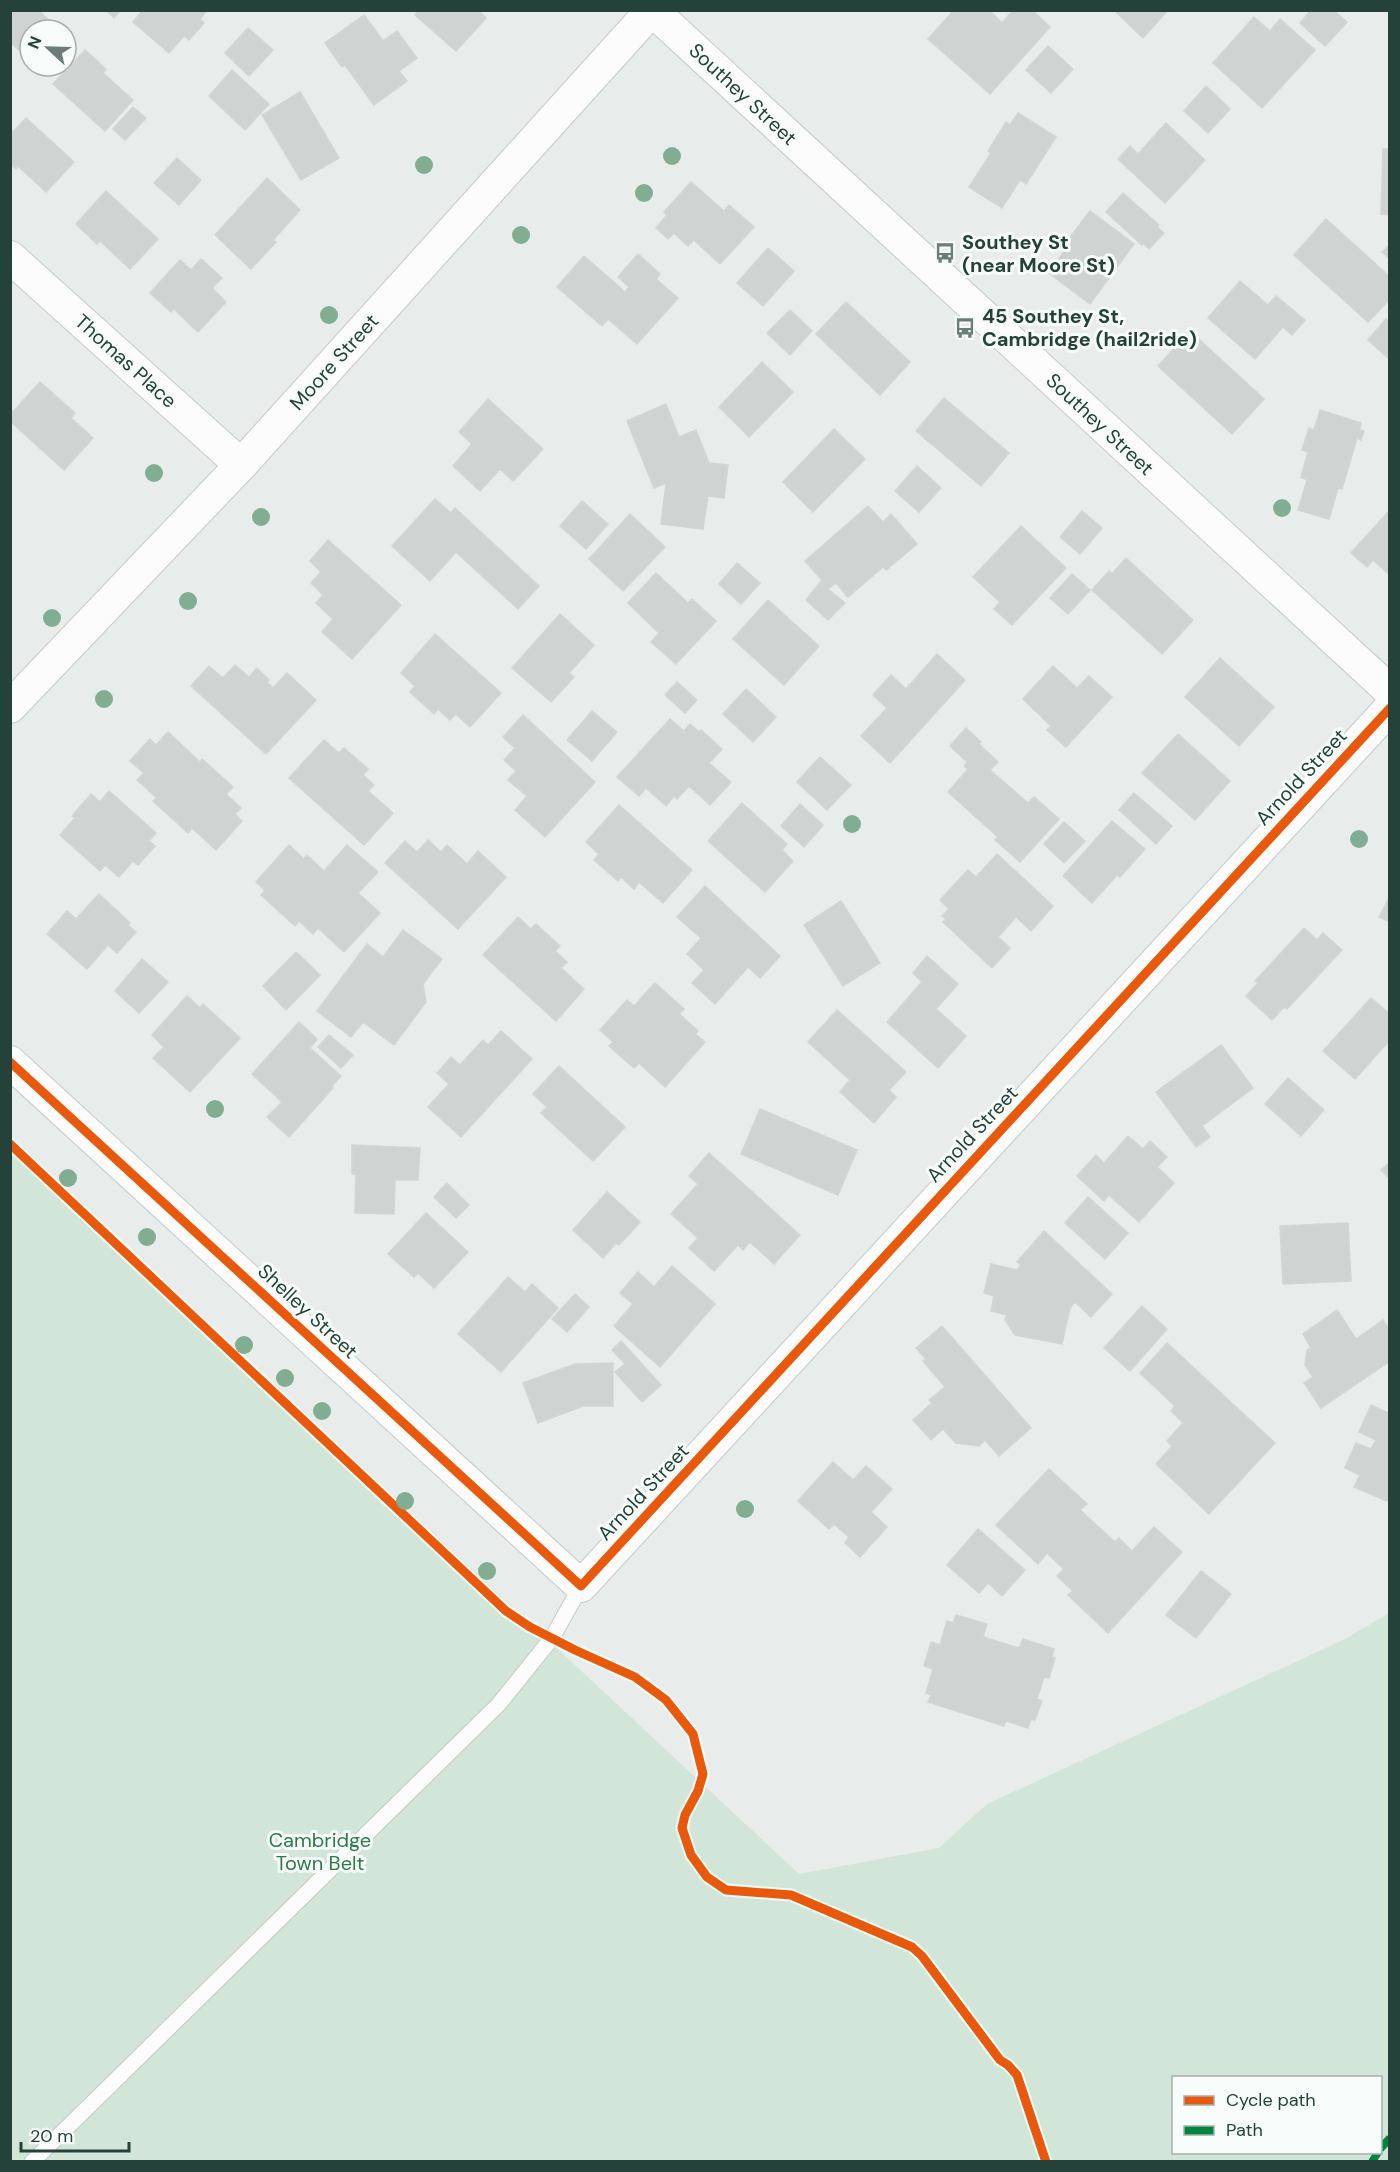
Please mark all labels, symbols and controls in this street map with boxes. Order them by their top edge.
north arrow [18,18,78,78]
text: N [23,33,46,52]
street label: Southey Street [684,37,803,151]
place label: Southey St (near Moore St) [962,229,1115,278]
bus stop icon: Southey St (near Moore St) [933,241,957,265]
place label: 45 Southey St, Cambridge (hail2ride) [982,303,1197,352]
street label: Thomas Place [70,308,182,414]
street label: Moore Street [284,308,384,416]
bus stop icon: 45 Southey St, Cambridge (hail2ride) [953,316,977,340]
street label: Southey Street [1041,367,1160,481]
street label: Arnold Street [1250,723,1353,831]
street label: Arnold Street [921,1080,1024,1188]
street label: Shelley Street [253,1258,364,1364]
street label: Arnold Street [592,1438,695,1546]
park label: Cambridge Town Belt [269,1827,371,1876]
legend [1172,2076,1382,2154]
text: Cycle path [1226,2088,1316,2112]
scale bar [21,2115,129,2153]
text: Path [1226,2118,1263,2142]
text: 20 m [30,2124,73,2148]

